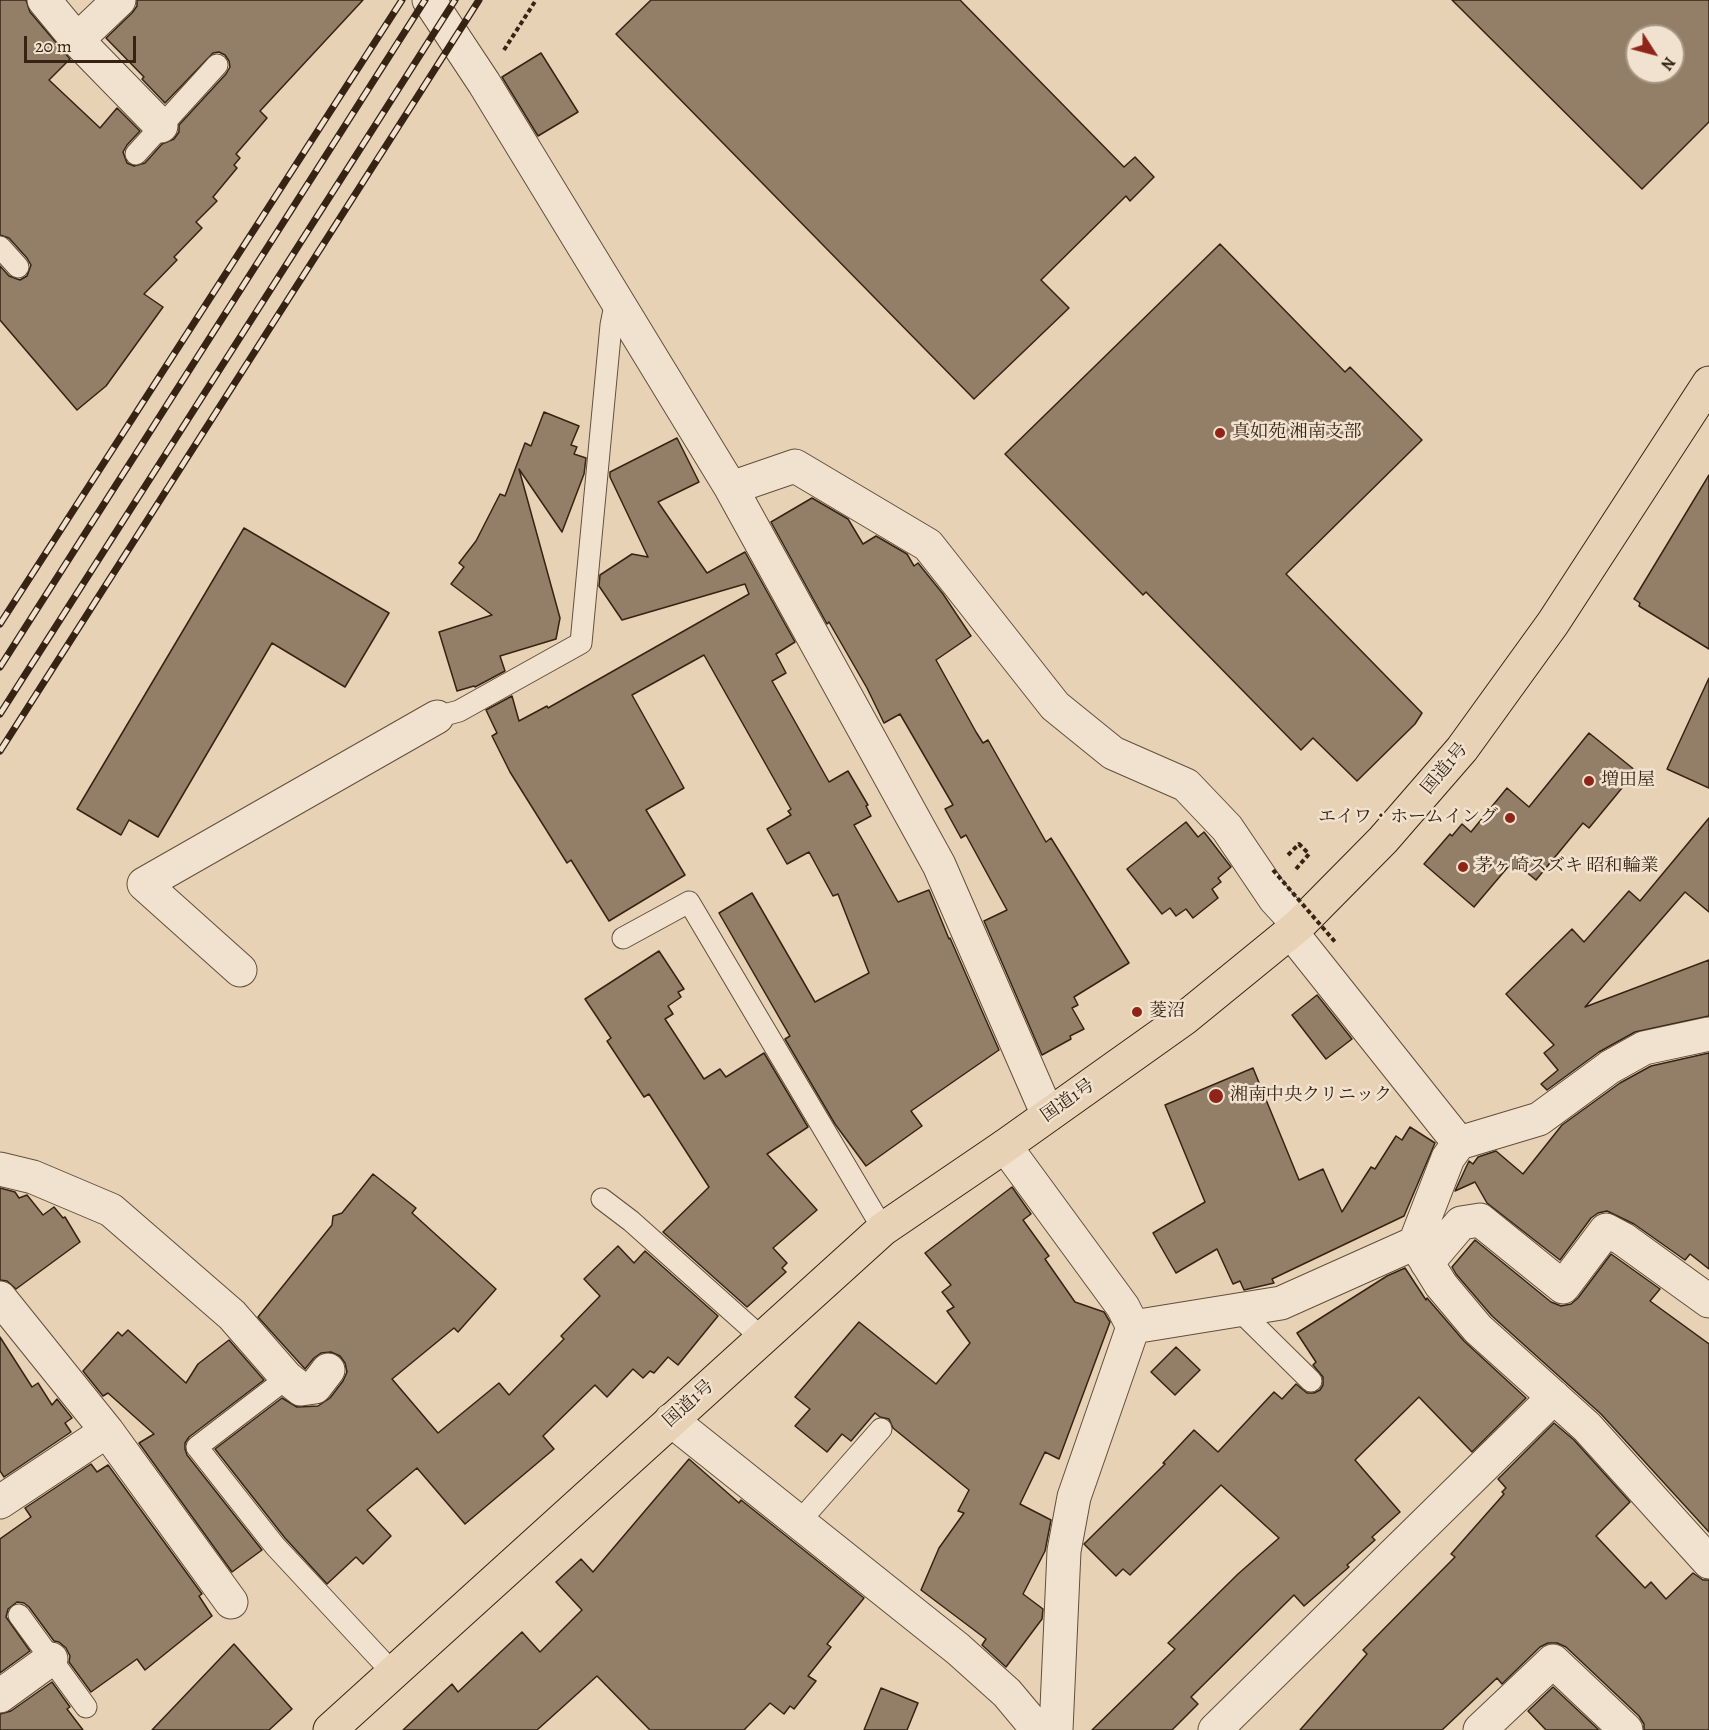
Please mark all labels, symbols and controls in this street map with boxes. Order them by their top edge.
scale bar [27,24,140,62]
north arrow [1625,24,1685,84]
text: 20 m [35,34,72,58]
text: N [1656,52,1680,75]
place label: 真如苑 湘南支部 [1232,422,1362,444]
marker: 真如苑 湘南支部 [1213,426,1227,440]
street label: 国道1号 [1417,739,1473,799]
place label: 増田屋 [1601,770,1655,792]
marker: 増田屋 [1582,774,1596,788]
place label: エイワ・ホームイング [1318,807,1498,829]
marker: エイワ・ホームイング [1503,811,1517,825]
place label: 茅ヶ崎スズキ 昭和輪業 [1475,856,1659,878]
marker: 茅ヶ崎スズキ 昭和輪業 [1456,860,1470,874]
place label: 菱沼 [1149,1001,1185,1023]
marker: 菱沼 [1130,1005,1144,1019]
street label: 国道1号 [1037,1075,1099,1127]
place label: 湘南中央クリニック [1230,1085,1392,1107]
marker: 湘南中央クリニック [1207,1087,1225,1105]
street label: 国道1号 [659,1376,719,1432]

